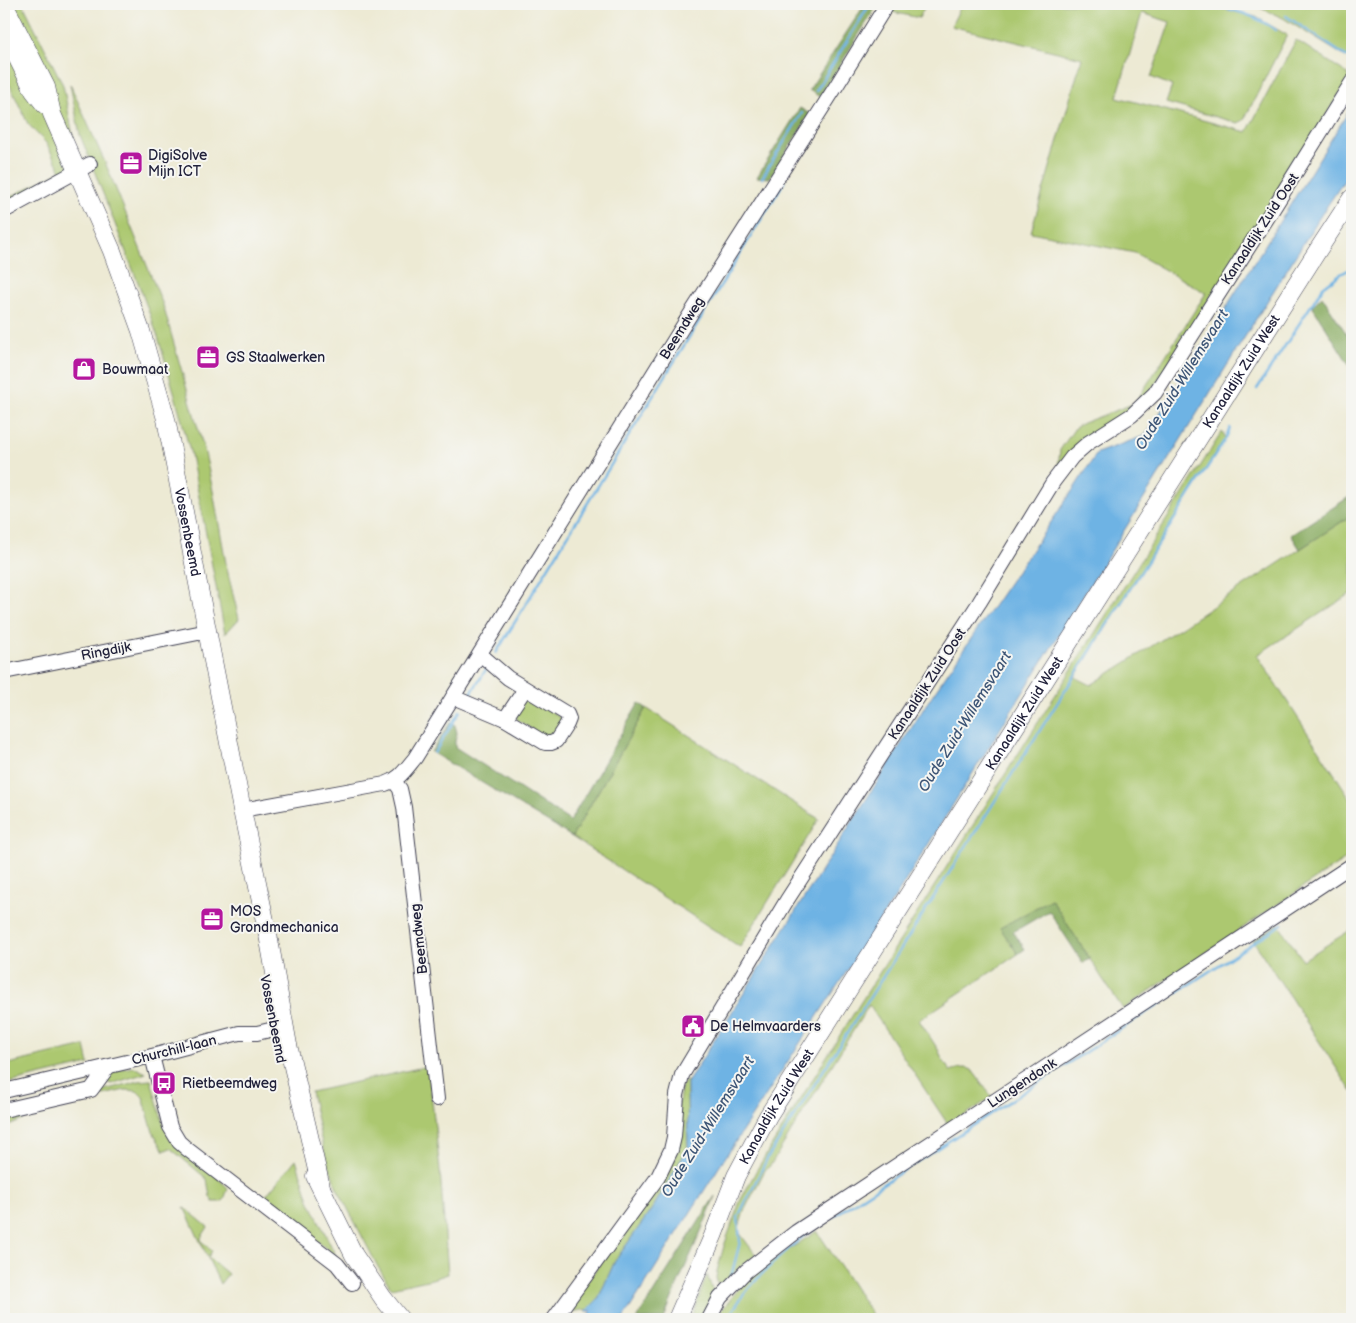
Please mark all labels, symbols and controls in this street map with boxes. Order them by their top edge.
place label: DigiSolve Mijn ICT [148,147,207,180]
office icon: DigiSolve Mijn ICT [118,150,144,176]
street label: Kanaaldijk Zuid Oost [1218,169,1303,288]
street label: Beemdweg [656,293,708,363]
water label: Oude Zuid-Willemsvaart [1131,306,1233,454]
street label: Kanaaldijk Zuid West [1199,311,1284,431]
office icon: GS Staalwerken [195,344,221,370]
place label: GS Staalwerken [226,349,325,366]
shop icon: Bouwmaat [71,356,97,382]
place label: Bouwmaat [102,361,169,378]
street label: Vossenbeemd [171,486,205,578]
street label: Kanaaldijk Zuid Oost [885,624,970,743]
street label: Ringdijk [79,638,133,664]
water label: Oude Zuid-Willemsvaart [914,648,1016,796]
street label: Kanaaldijk Zuid West [982,653,1067,773]
place label: MOS Grondmechanica [230,903,339,936]
street label: Beemdweg [407,903,431,975]
office icon: MOS Grondmechanica [199,906,225,932]
street label: Vossenbeemd [256,973,290,1065]
public building icon: De Helmvaarders [680,1013,706,1039]
place label: De Helmvaarders [710,1018,821,1035]
street label: Churchill-laan [130,1031,218,1069]
street label: Kanaaldijk Zuid West [735,1045,817,1167]
water label: Oude Zuid-Willemsvaart [657,1053,759,1201]
street label: Lungendonk [984,1054,1060,1112]
bus stop icon: Rietbeemdweg [151,1070,177,1096]
place label: Rietbeemdweg [182,1075,277,1092]

